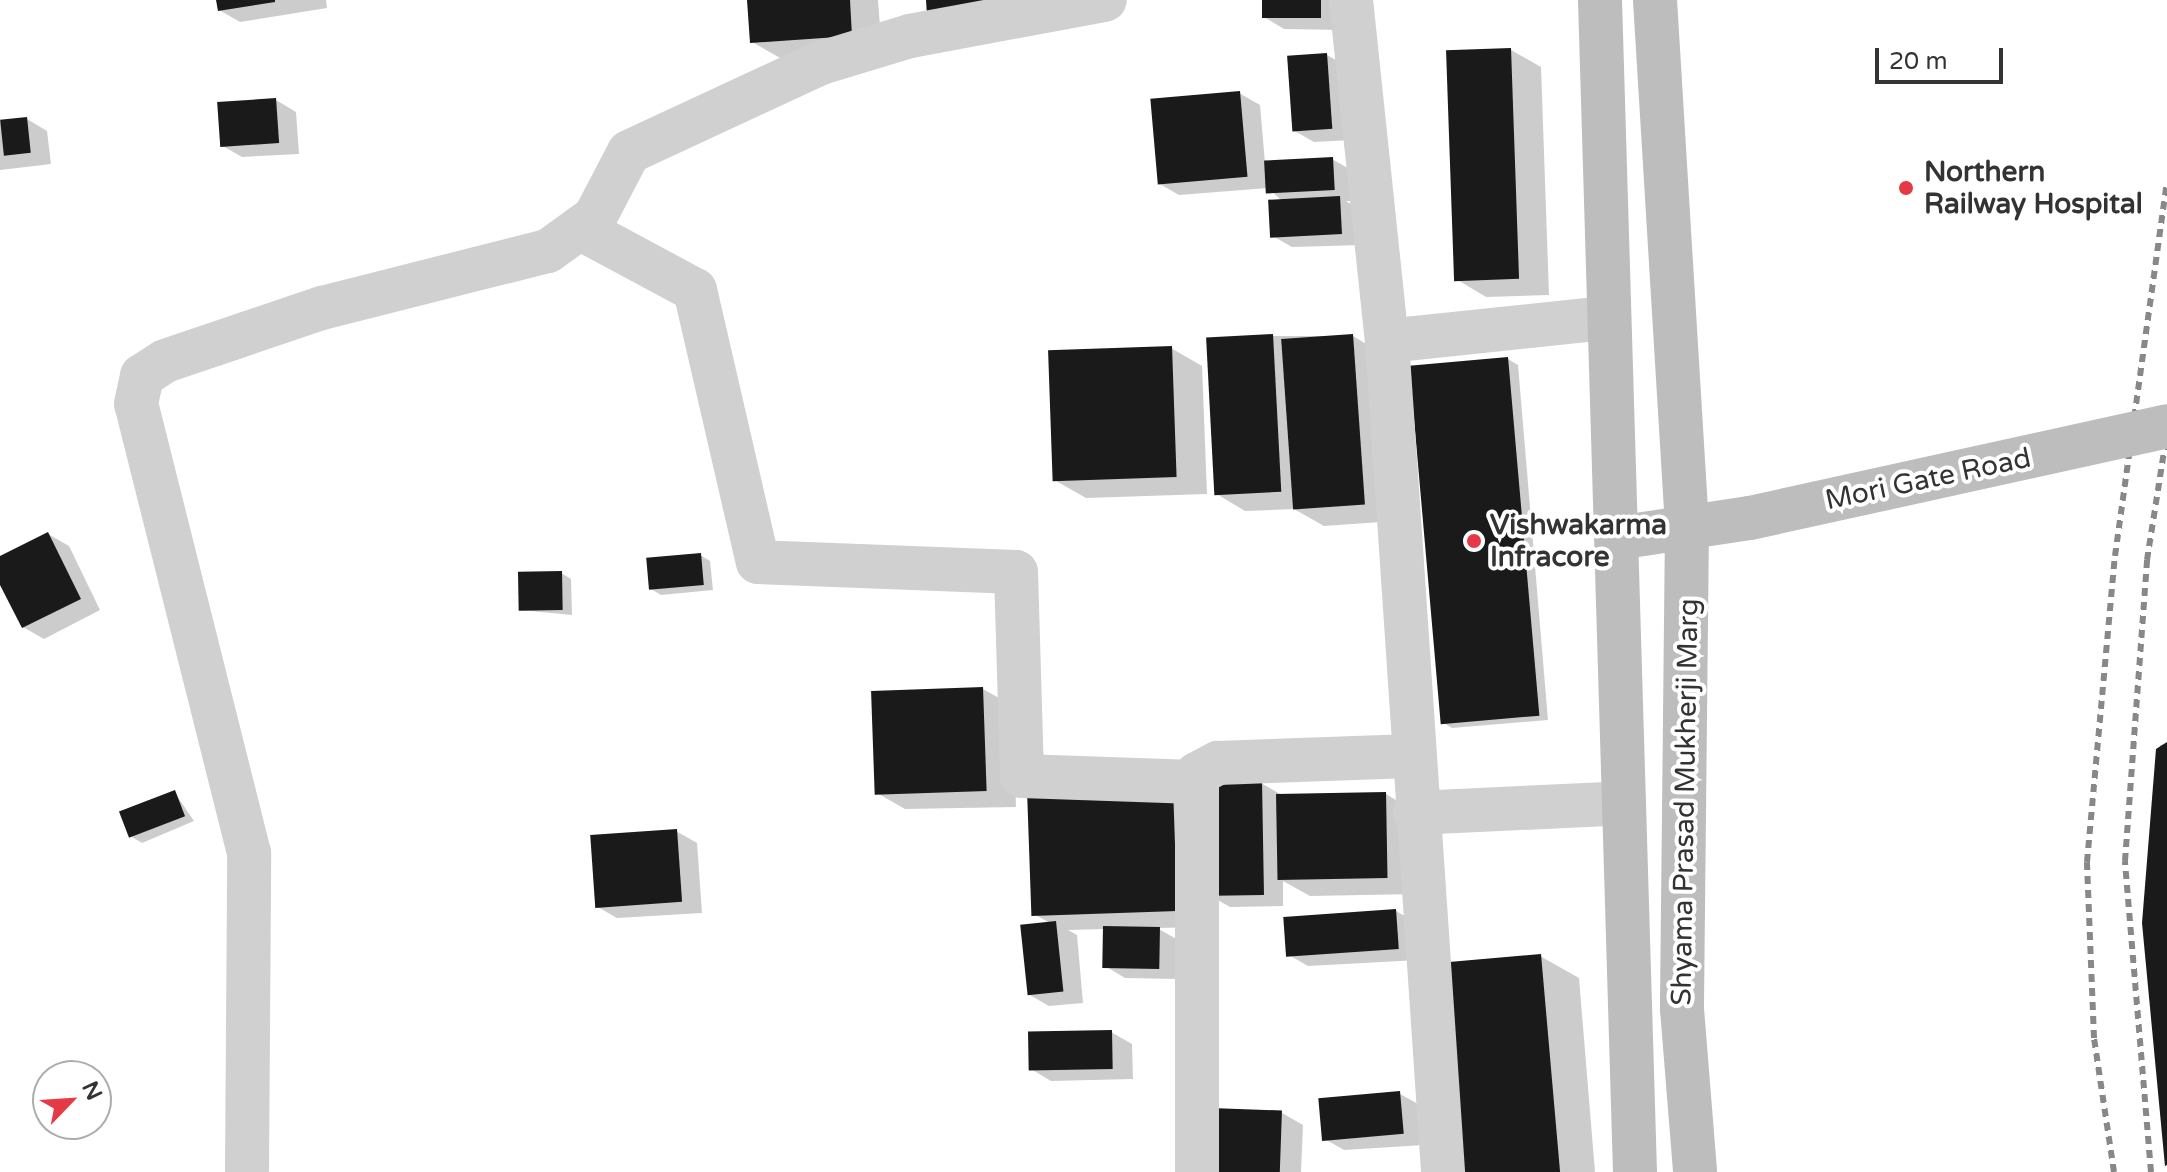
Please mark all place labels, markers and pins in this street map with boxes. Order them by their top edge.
place label: Northern Railway Hospital [1924,155,2143,221]
marker: Northern Railway Hospital [1895,177,1917,199]
place label: Vishwakarma Infracore [1490,508,1667,574]
marker: Vishwakarma Infracore [1465,532,1483,550]

